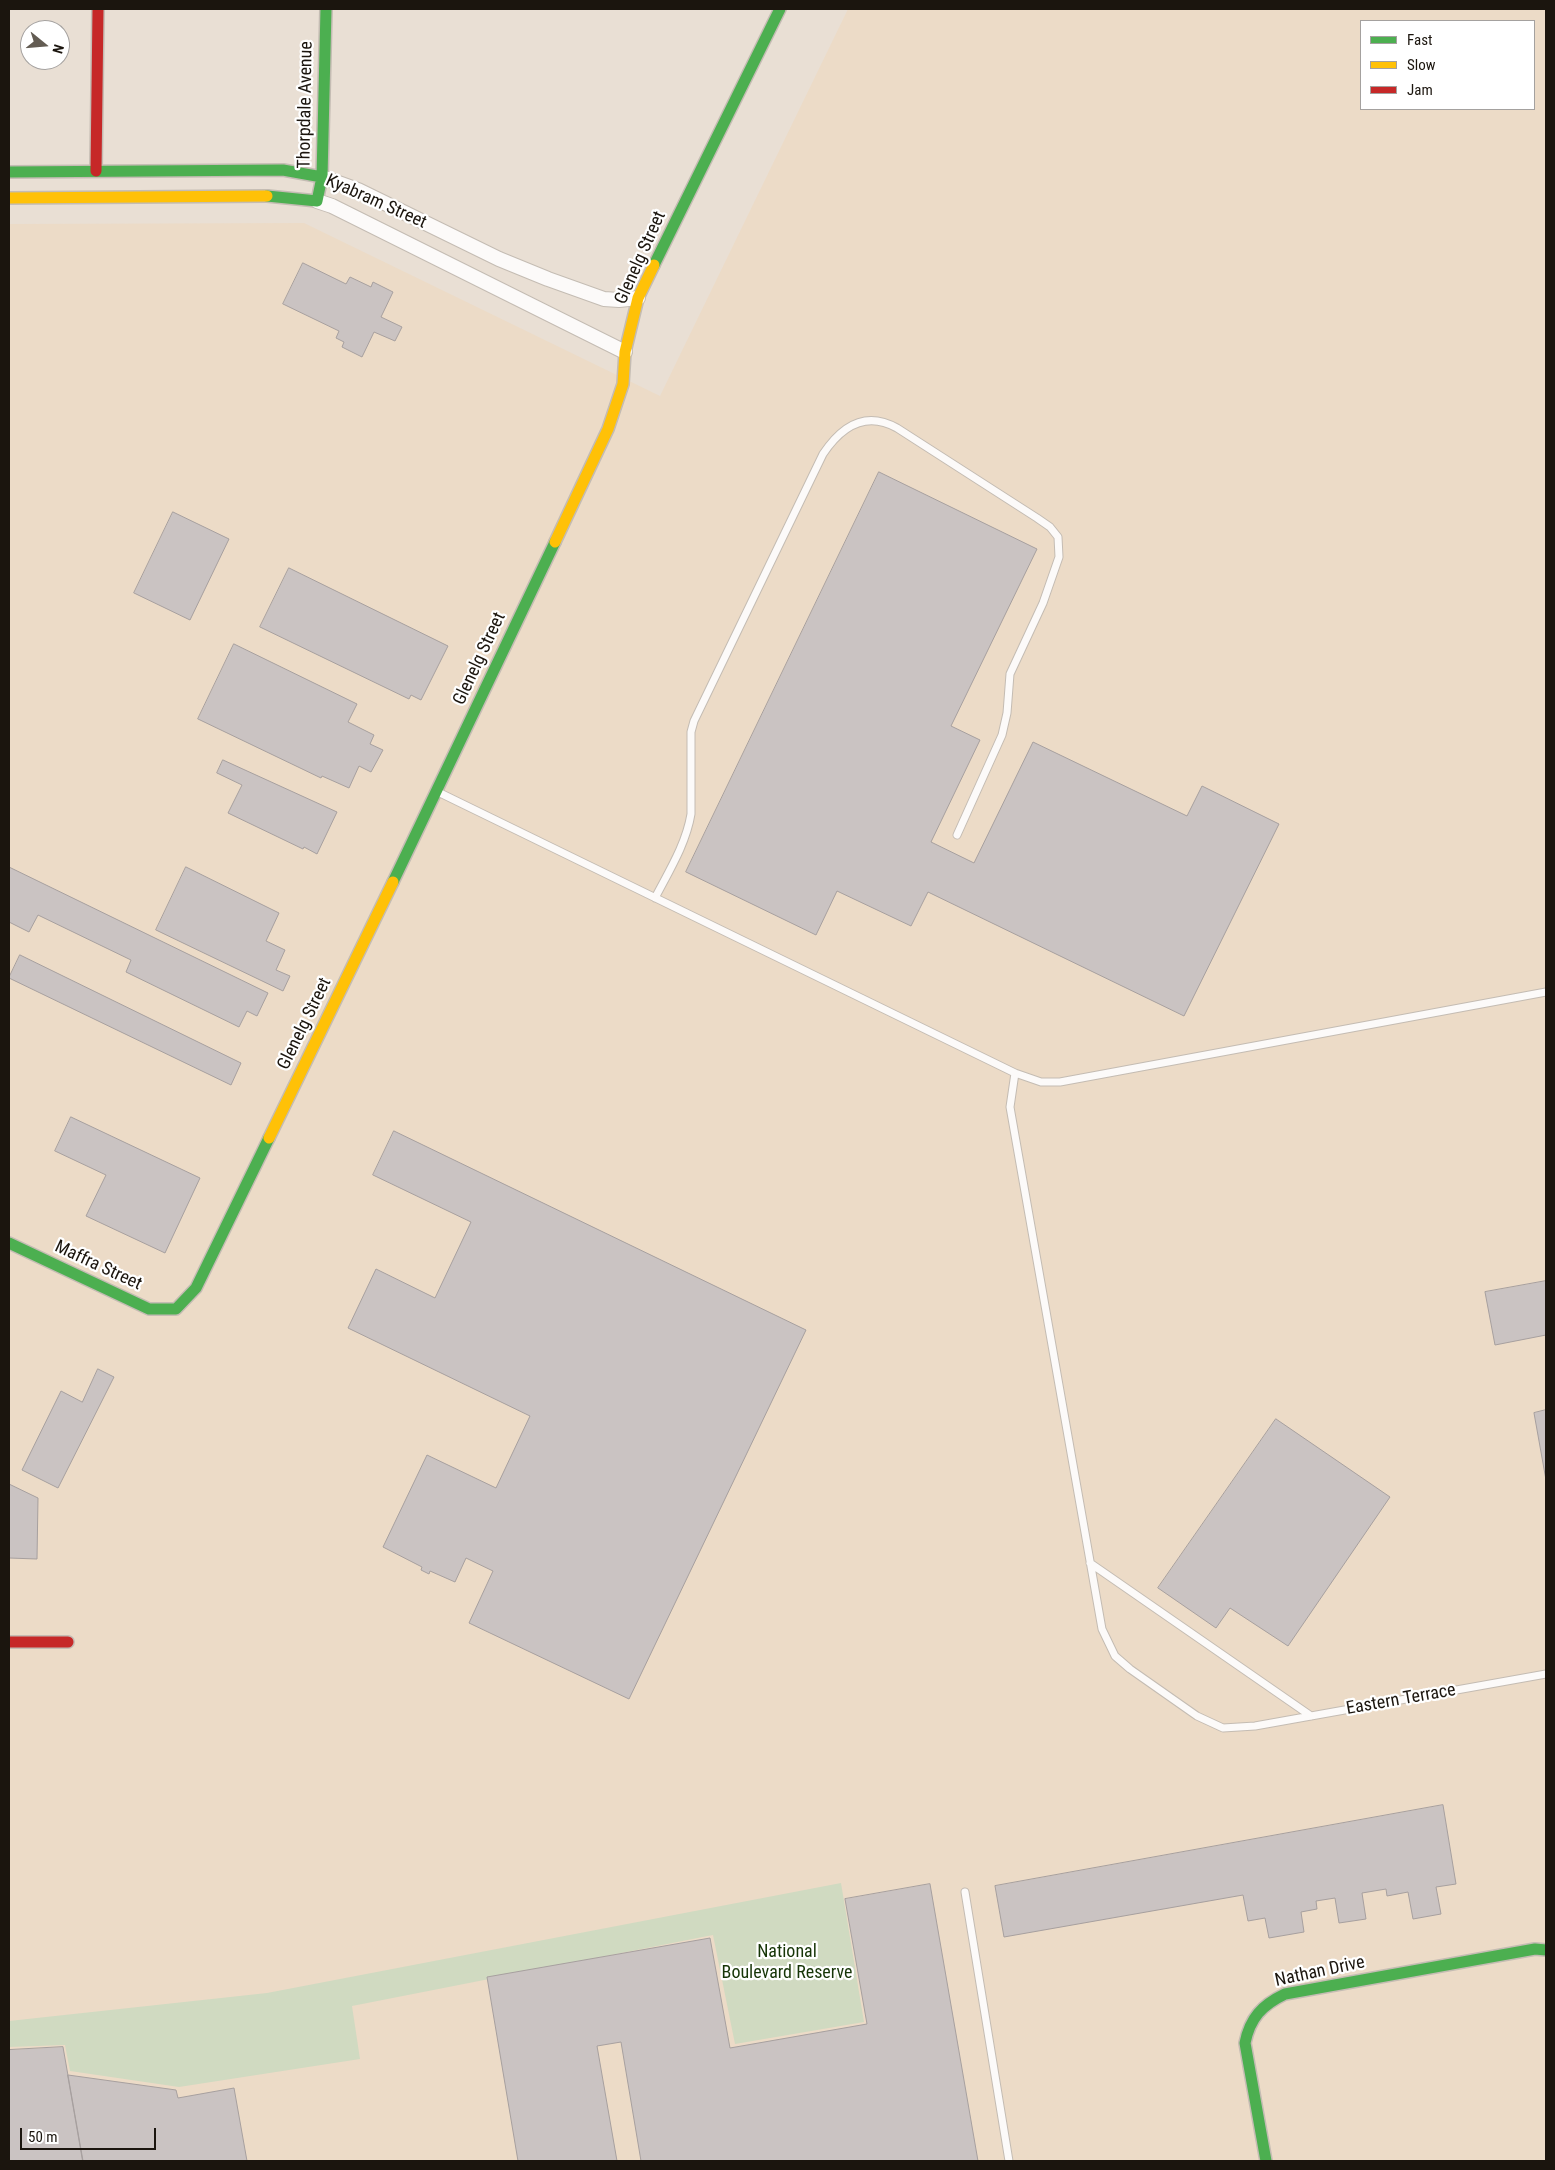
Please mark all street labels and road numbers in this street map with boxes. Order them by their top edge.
street label: Thorpdale Avenue [294,41,318,169]
street label: Kyabram Street [322,170,430,234]
street label: Glenelg Street [611,208,671,308]
street label: Glenelg Street [449,609,511,709]
street label: Glenelg Street [273,974,337,1074]
street label: Maffra Street [51,1236,145,1296]
street label: Eastern Terrace [1345,1680,1457,1720]
street label: Nathan Drive [1273,1952,1367,1992]

